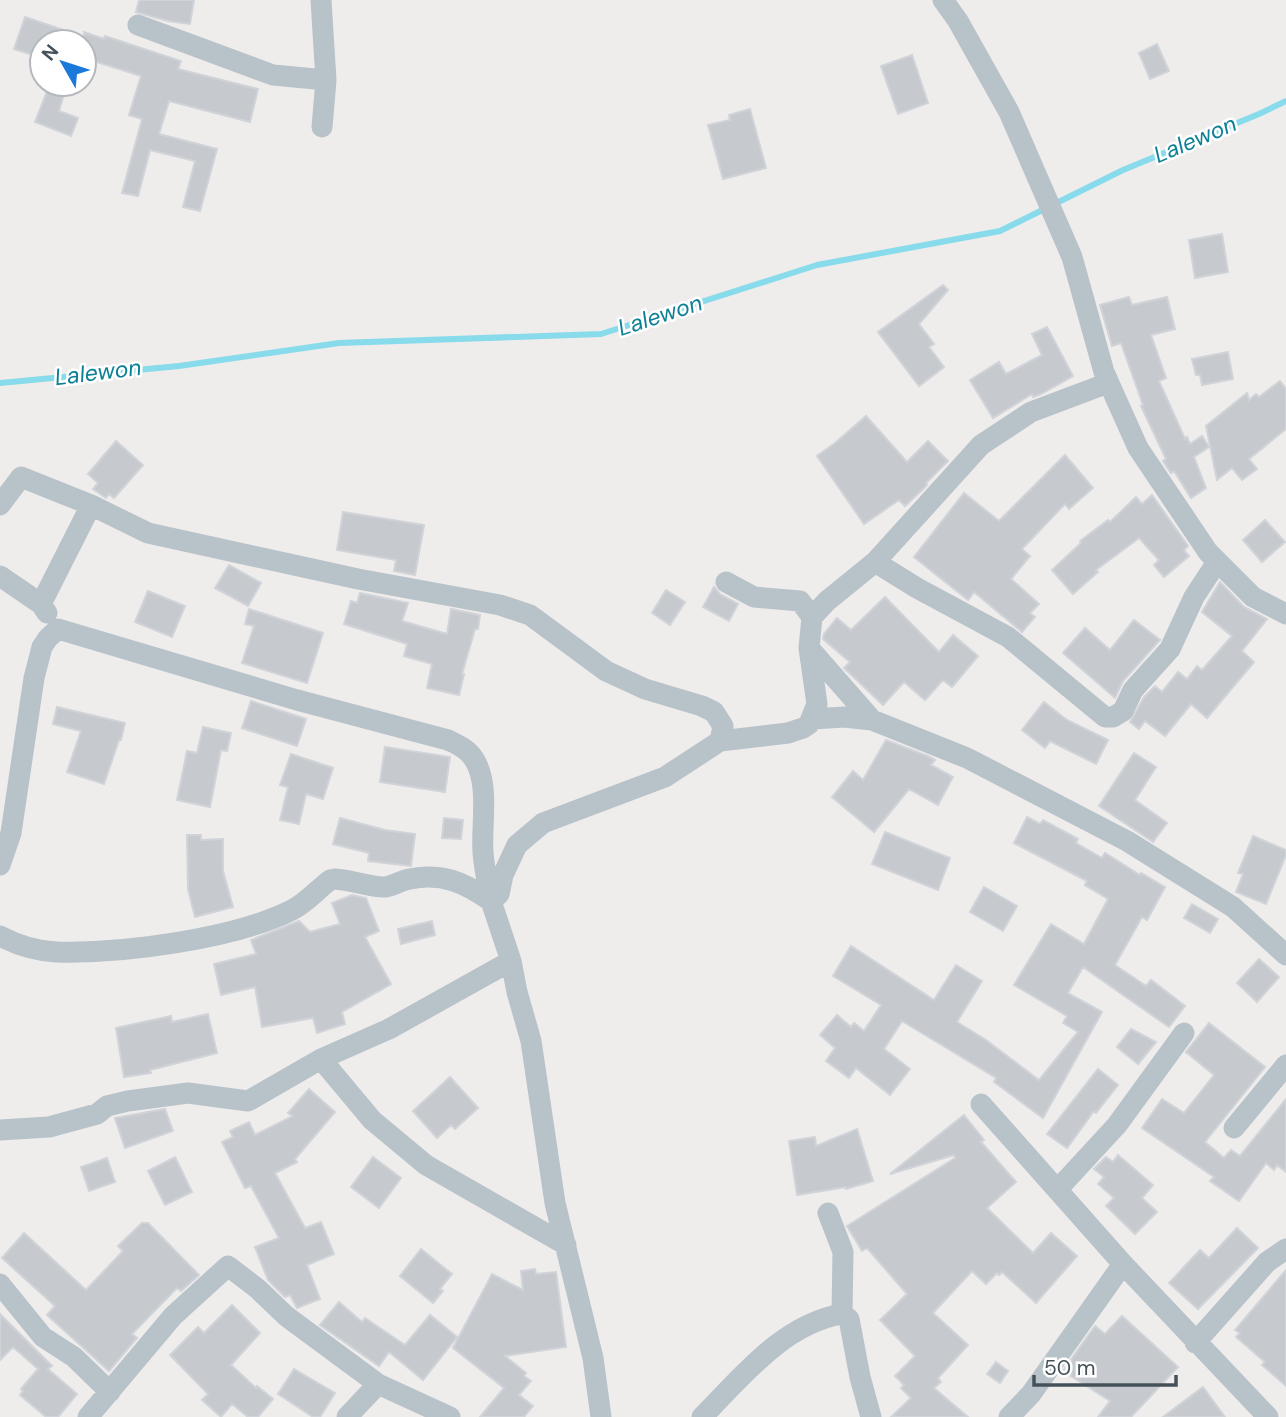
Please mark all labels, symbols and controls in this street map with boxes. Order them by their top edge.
north arrow [28,28,98,98]
text: N [36,39,64,66]
water label: Lalewon [1149,108,1241,170]
water label: Lalewon [614,287,706,343]
water label: Lalewon [53,352,143,392]
scale bar [1034,1344,1176,1388]
text: 50 m [1044,1354,1095,1382]

